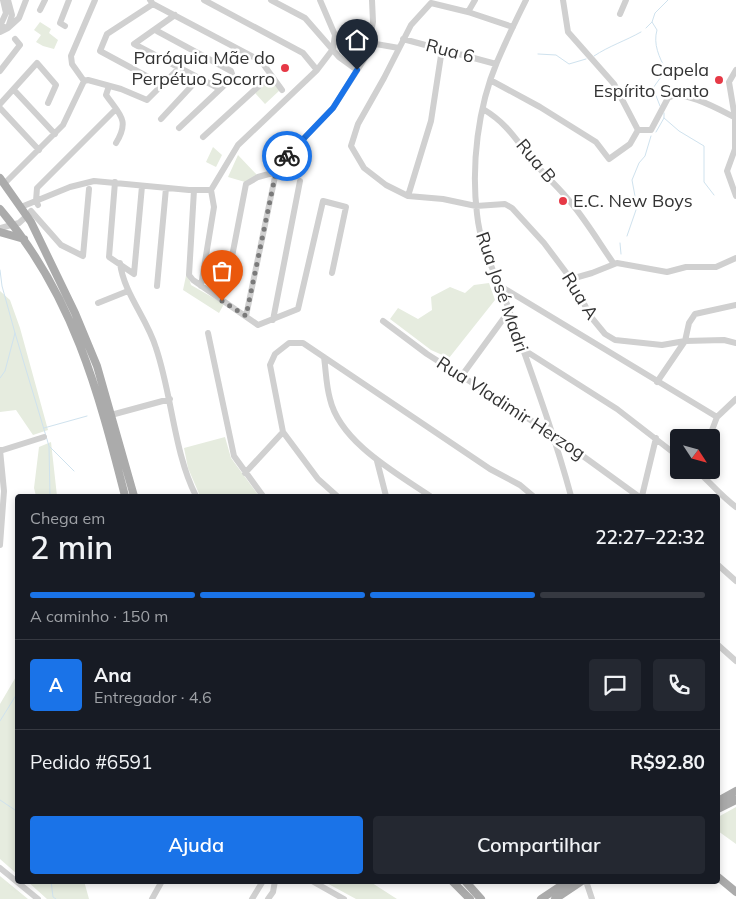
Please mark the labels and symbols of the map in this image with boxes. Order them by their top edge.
pin [336,19,378,70]
street label: Rua 6 [423,33,477,68]
place label: Paróquia Mãe do Perpétuo Socorro [131,46,275,90]
place label: Capela Espírito Santo [593,58,709,102]
marker: Paróquia Mãe do Perpétuo Socorro [279,62,291,74]
marker: Capela Espírito Santo [713,74,725,86]
courier [262,131,312,181]
street label: Rua B [511,134,561,187]
place label: E.C. New Boys [573,189,693,212]
marker: E.C. New Boys [557,195,569,207]
street label: Rua José Madri [471,229,534,355]
pin [201,250,243,301]
street label: Rua A [557,268,604,324]
street label: Rua Vladimir Herzog [433,351,590,464]
north arrow [670,429,720,479]

